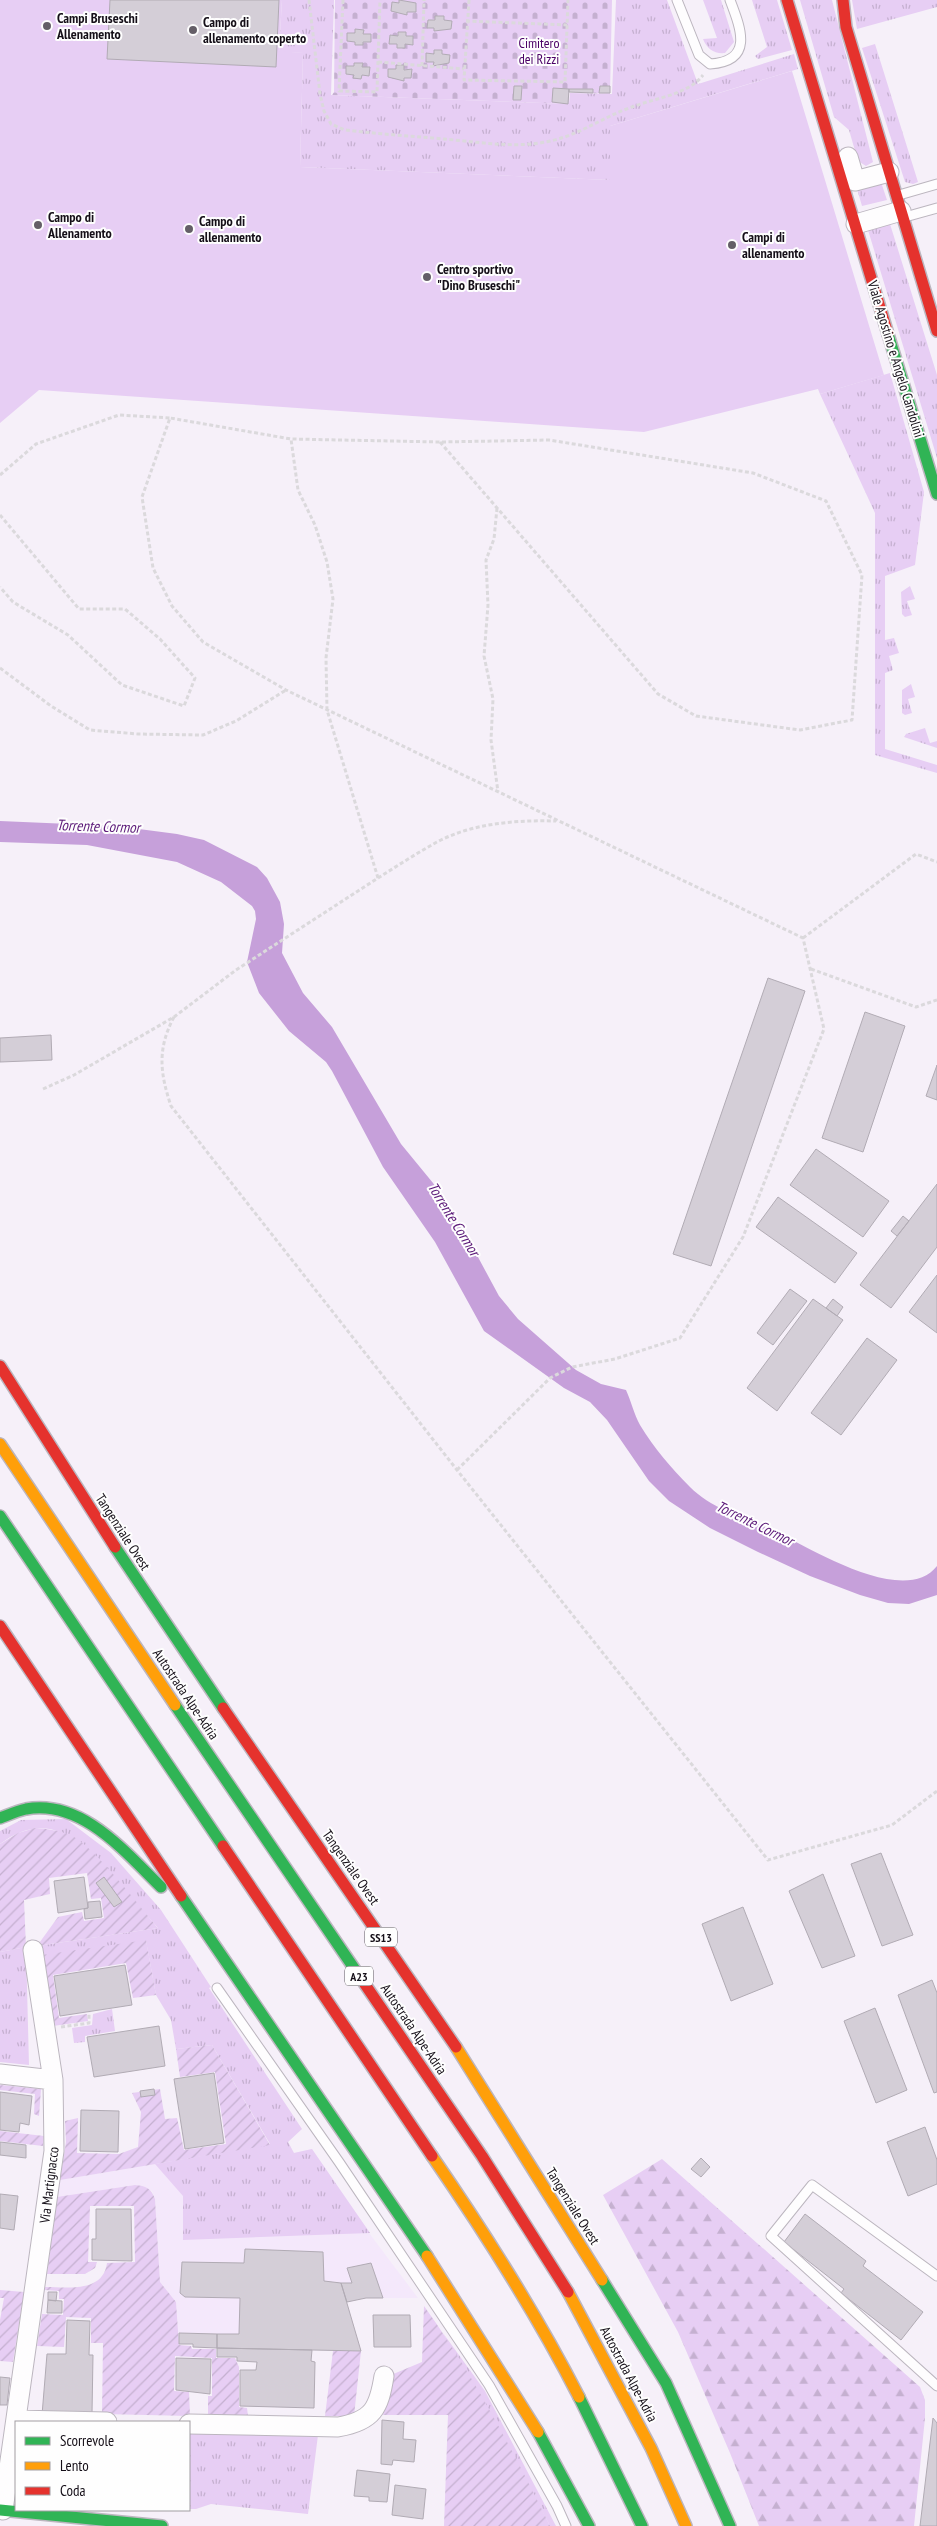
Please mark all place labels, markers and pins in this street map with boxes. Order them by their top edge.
place label: Campi Bruseschi Allenamento [56,9,138,43]
place label: Campo di allenamento coperto [203,13,306,47]
marker: Campi Bruseschi Allenamento [41,20,53,32]
marker: Campo di allenamento coperto [187,24,199,36]
place label: Campo di Allenamento [47,208,112,242]
place label: Campo di allenamento [199,212,262,246]
marker: Campo di Allenamento [32,219,44,231]
marker: Campo di allenamento [183,223,195,235]
place label: Campi di allenamento [742,228,805,262]
marker: Campi di allenamento [726,239,738,251]
place label: Centro sportivo "Dino Bruseschi" [437,260,520,294]
marker: Centro sportivo "Dino Bruseschi" [421,271,433,283]

